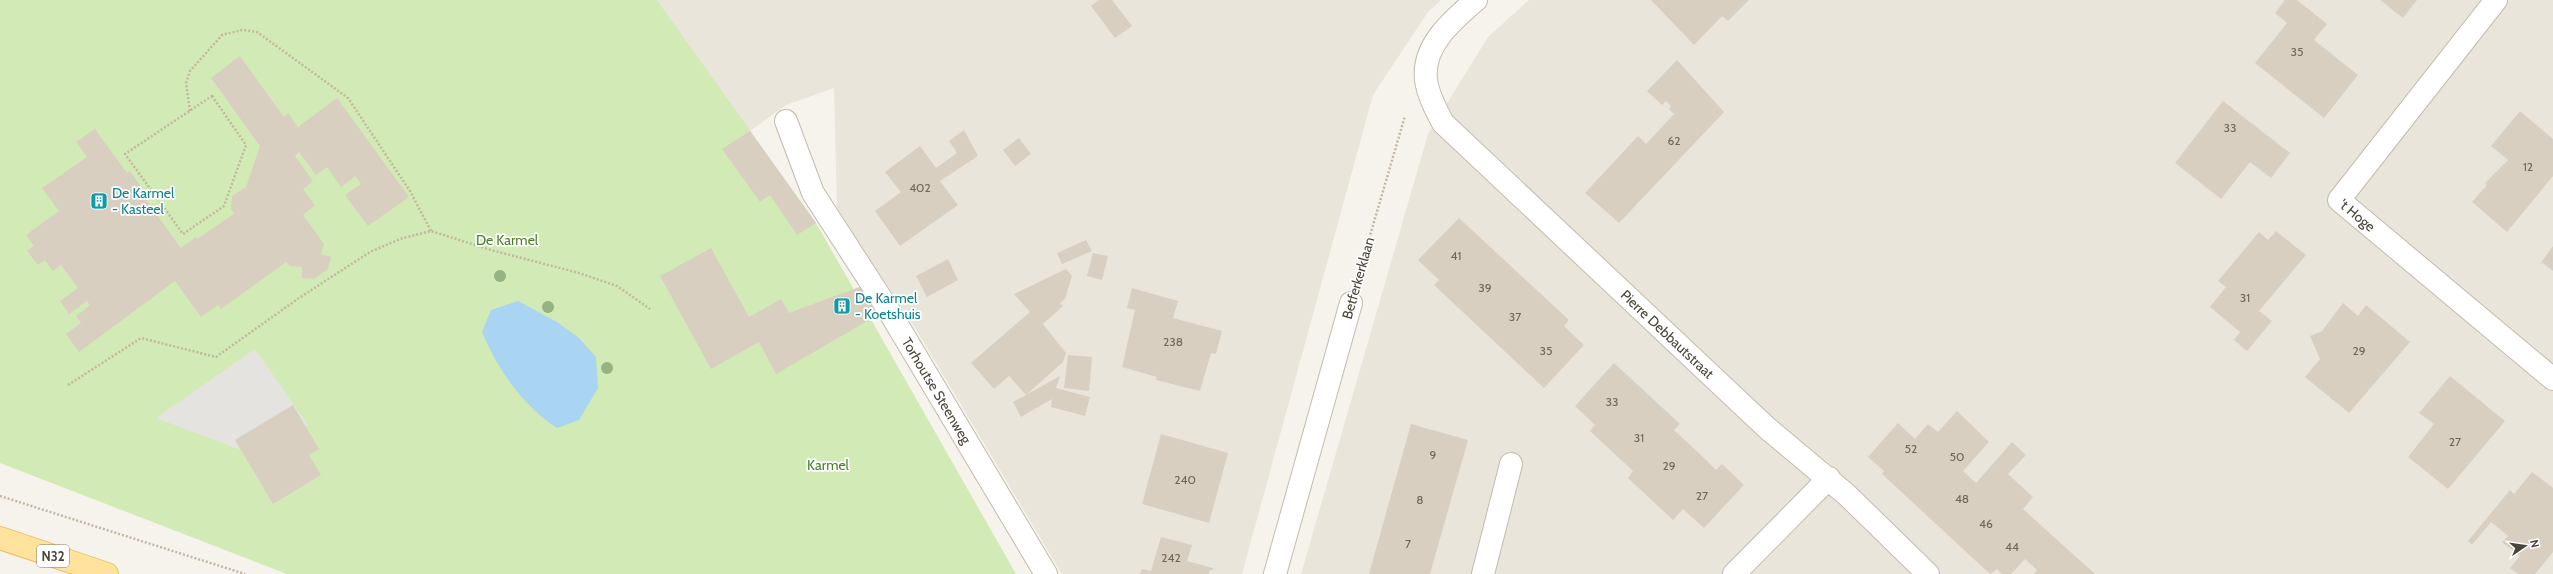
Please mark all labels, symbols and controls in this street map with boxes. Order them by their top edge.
house number: 35 [2291,44,2303,59]
house number: 33 [2224,120,2236,135]
house number: 62 [1667,133,1681,148]
house number: 12 [2523,159,2533,174]
house number: 402 [909,180,931,195]
place label: De Karmel - Kasteel [112,184,175,218]
building icon: De Karmel - Kasteel [89,191,109,211]
street label: 't Hoge [2335,195,2379,236]
park label: De Karmel [476,231,539,249]
street label: Betferkerklaan [1338,235,1378,321]
house number: 41 [1451,248,1461,263]
house number: 39 [1478,280,1492,295]
street label: Pierre Debbautstraat [1617,286,1718,383]
place label: De Karmel - Koetshuis [855,289,921,323]
house number: 31 [2240,290,2250,305]
building icon: De Karmel - Koetshuis [832,296,852,316]
house number: 37 [1509,309,1521,324]
street label: Torhoutse Steenweg [898,334,976,448]
house number: 238 [1163,334,1183,349]
house number: 35 [1540,343,1552,358]
house number: 29 [2352,343,2366,358]
house number: 33 [1606,394,1618,409]
house number: 31 [1634,430,1644,445]
house number: 27 [2449,434,2461,449]
house number: 52 [1905,441,1917,456]
house number: 9 [1430,447,1437,462]
house number: 50 [1950,449,1964,464]
park label: Karmel [807,456,850,474]
house number: 29 [1662,458,1676,473]
house number: 240 [1174,472,1196,487]
house number: 27 [1696,488,1708,503]
house number: 48 [1955,491,1969,506]
house number: 8 [1416,492,1424,507]
house number: 46 [1979,516,1993,531]
north arrow [2505,526,2545,566]
house number: 7 [1405,536,1411,551]
text: N [2527,538,2542,549]
house number: 44 [2005,539,2019,554]
road number: N32 [37,545,69,567]
house number: 242 [1161,550,1181,565]

